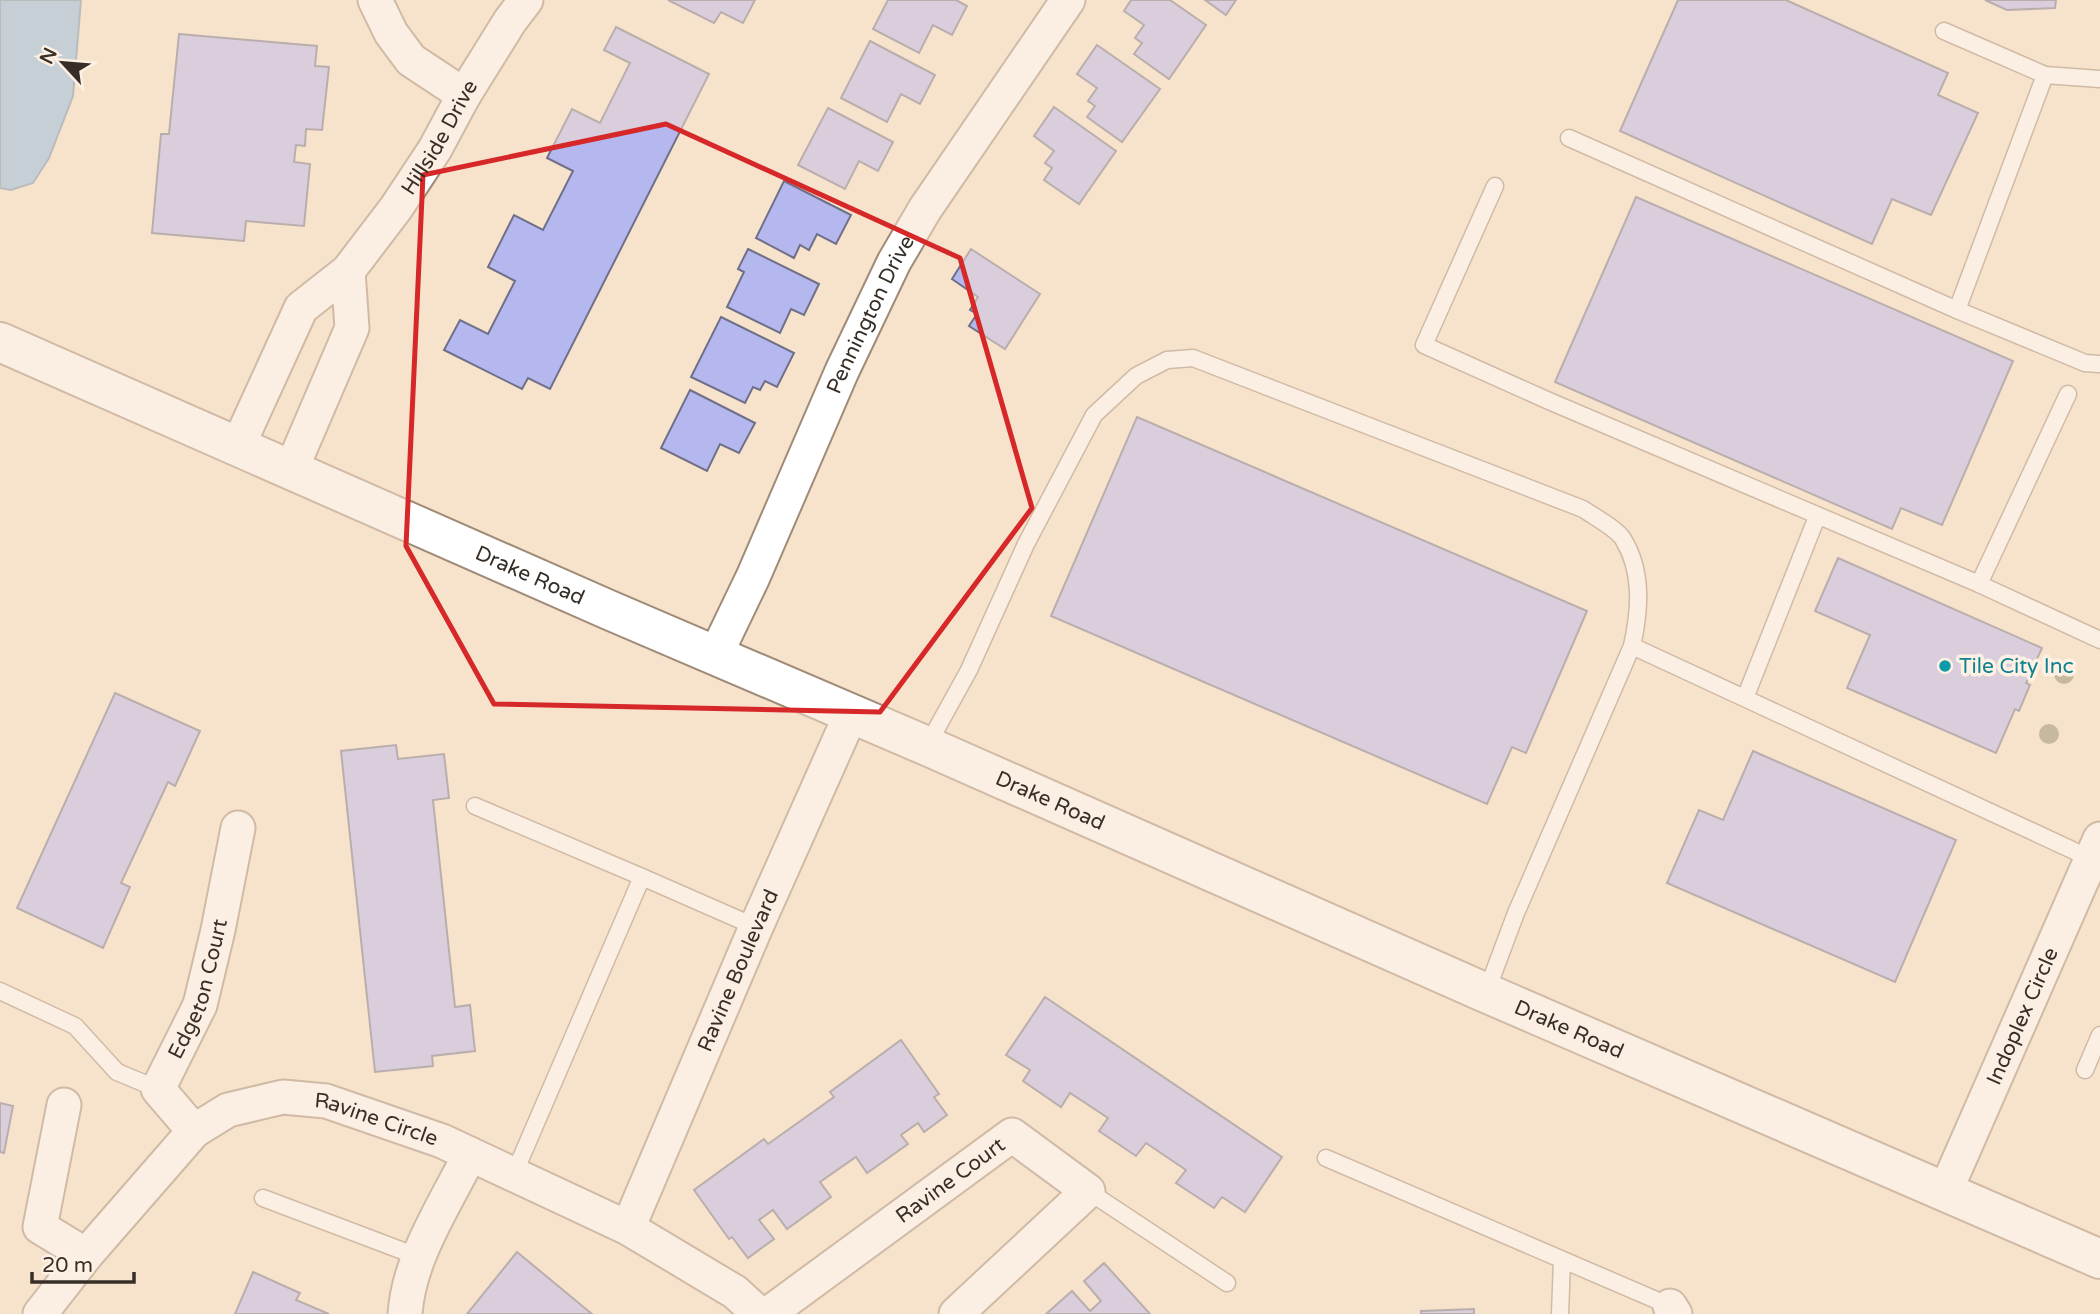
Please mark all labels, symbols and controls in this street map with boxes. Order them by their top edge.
north arrow [28,28,98,98]
text: N [35,44,62,68]
street label: Hillside Drive [396,75,483,199]
street label: Pennington Drive [821,231,920,398]
street label: Drake Road [471,540,588,610]
place label: Tile City Inc [1959,654,2074,679]
marker: Tile City Inc [1937,658,1953,674]
street label: Drake Road [992,765,1109,836]
street label: Ravine Boulevard [692,885,784,1055]
street label: Edgeton Court [163,917,232,1063]
street label: Indoplex Circle [1981,943,2063,1089]
street label: Drake Road [1511,994,1628,1064]
street label: Ravine Circle [313,1087,441,1151]
street label: Ravine Court [891,1132,1010,1229]
scale bar [32,1240,133,1284]
text: 20 m [42,1253,93,1278]

